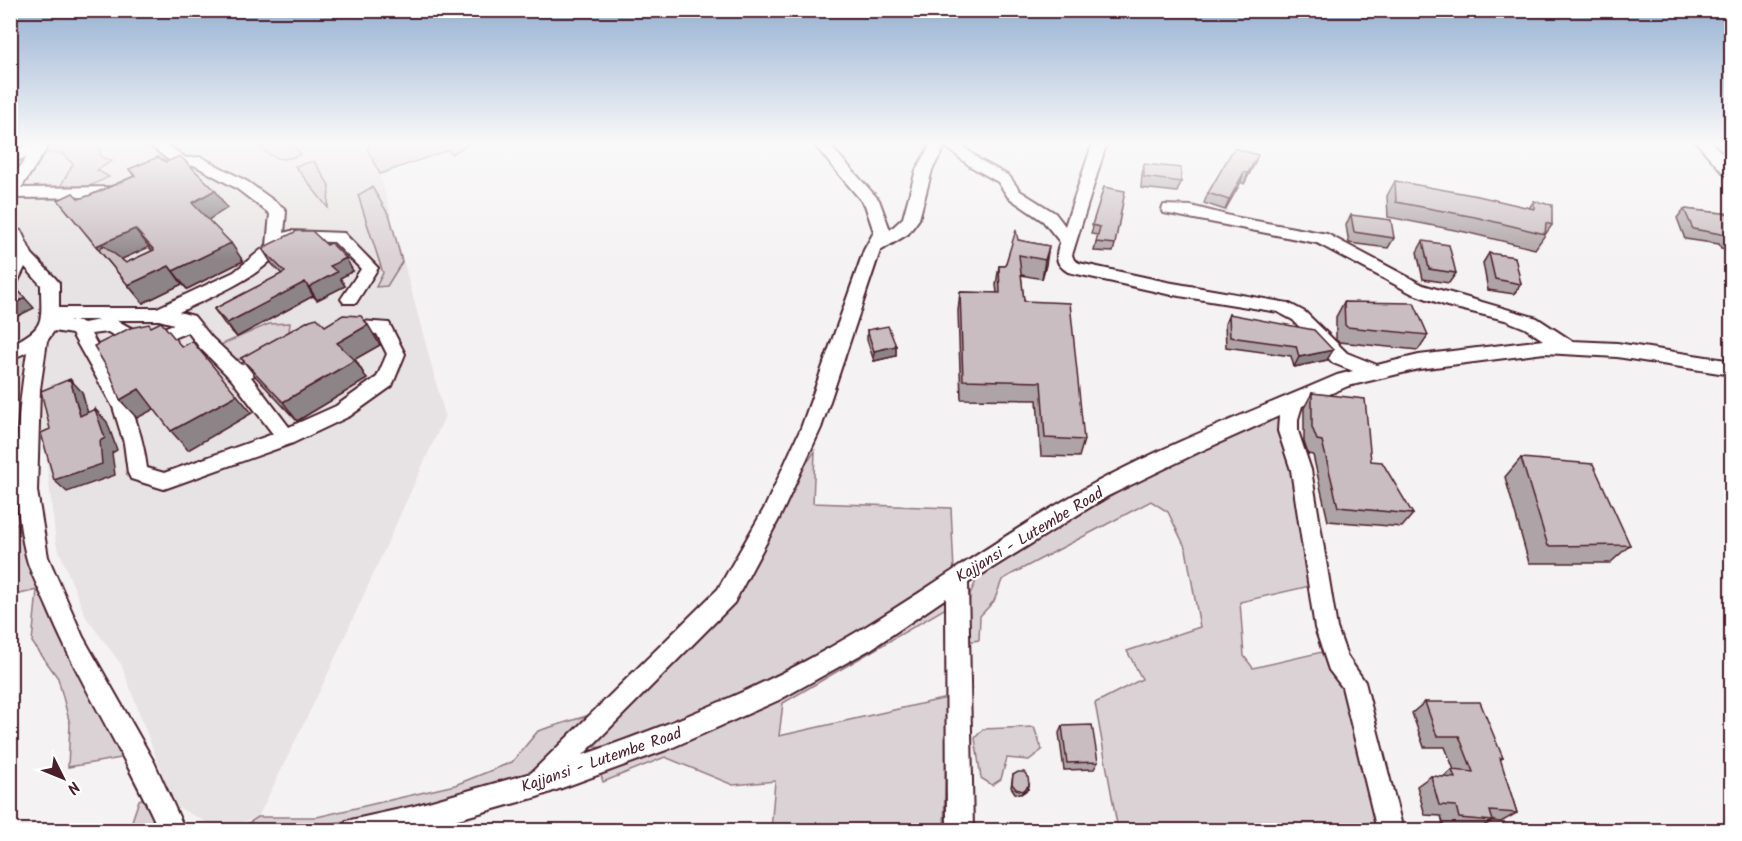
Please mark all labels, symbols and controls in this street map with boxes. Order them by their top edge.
street label: Kajjansi - Lutembe Road [951,481,1109,589]
street label: Kajjansi - Lutembe Road [518,721,686,800]
north arrow [33,748,93,808]
text: N [60,775,85,799]

